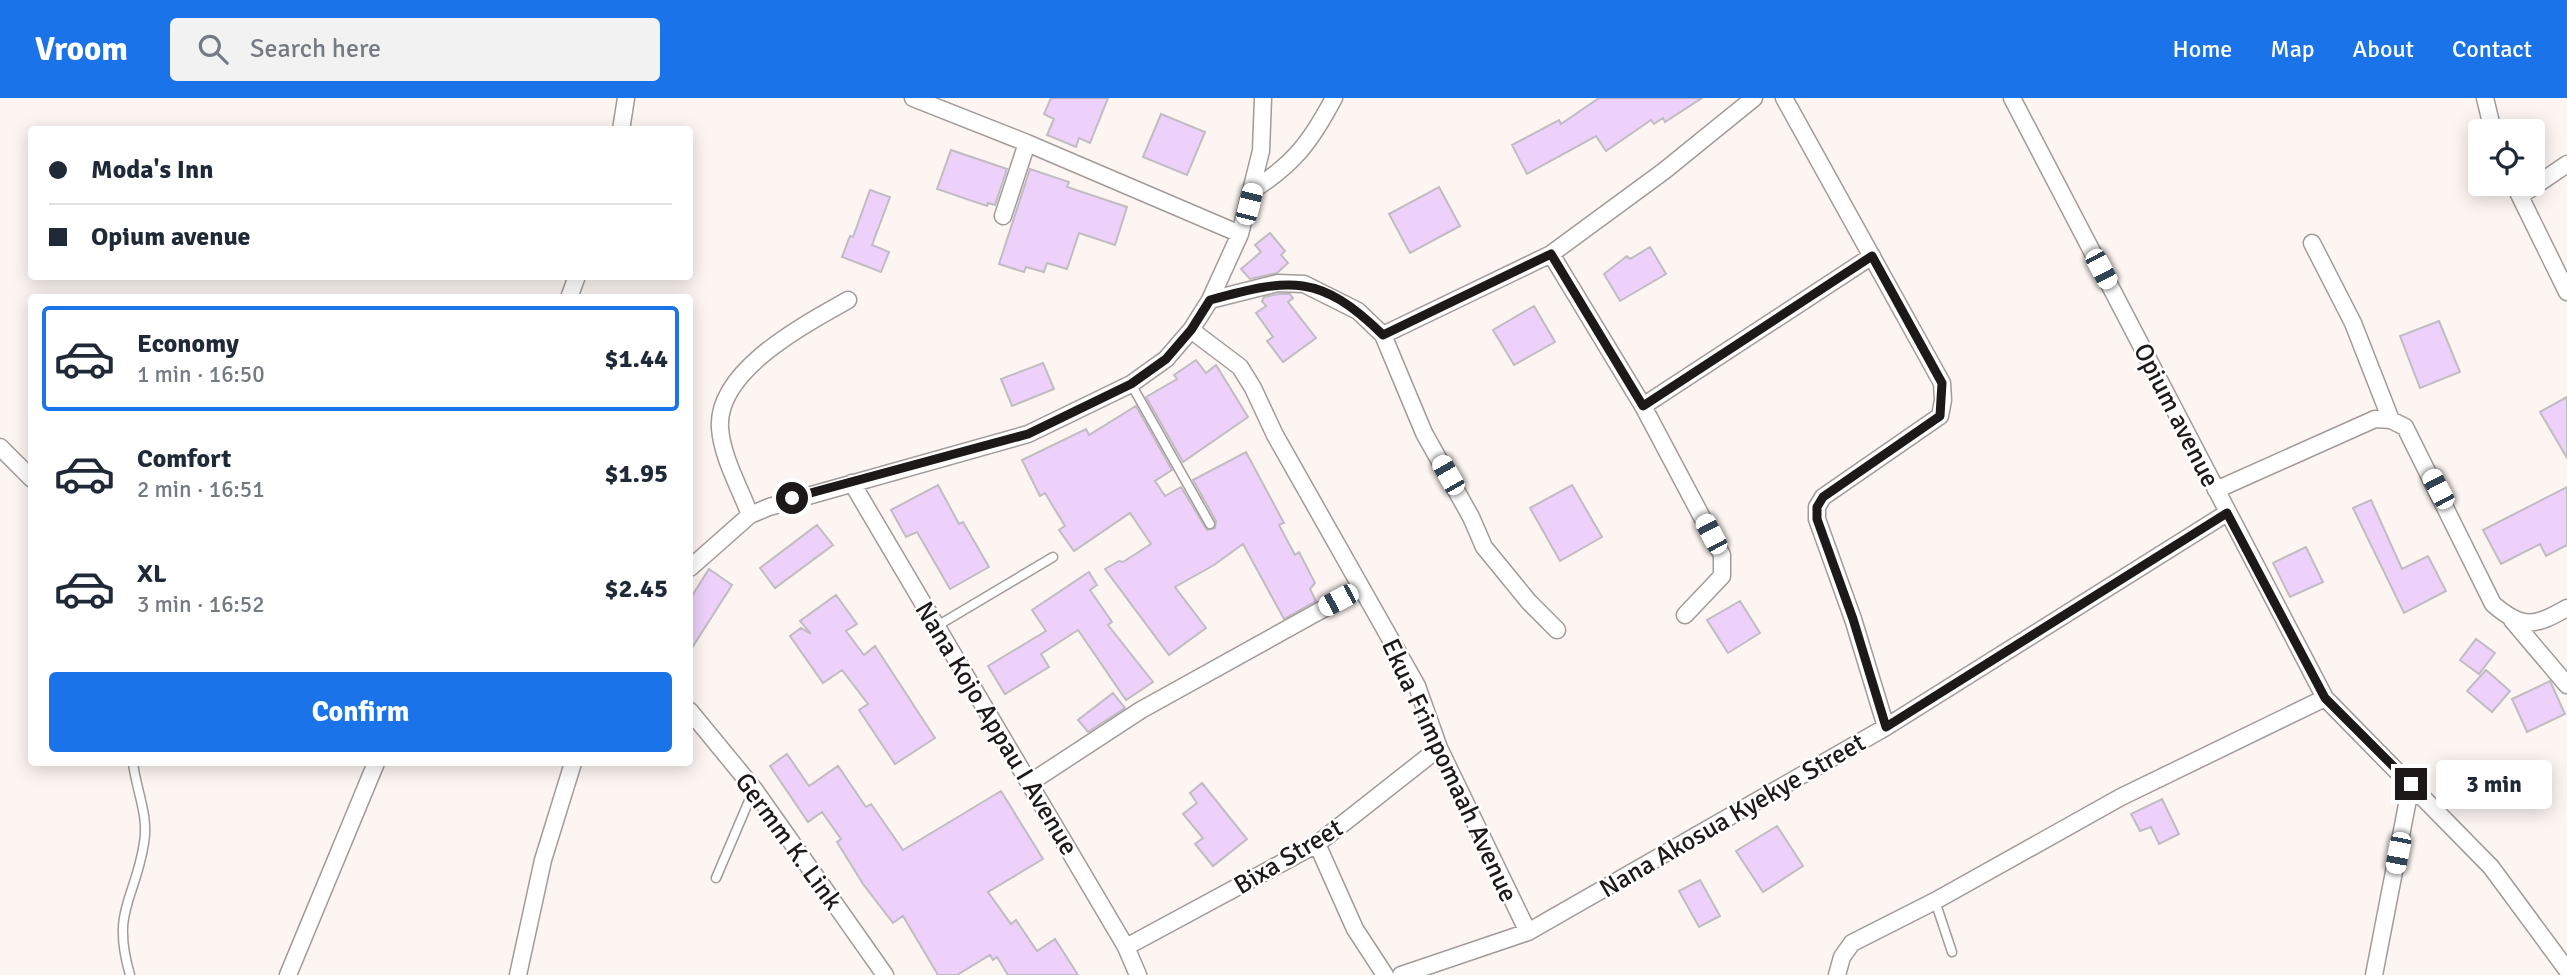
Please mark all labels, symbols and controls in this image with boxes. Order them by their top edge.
search box [170,18,660,81]
text: Vroom [35,29,128,70]
icon: search [194,30,232,68]
text: Search here [250,33,381,65]
text: Home [2172,34,2232,64]
text: Map [2270,34,2315,64]
text: About [2353,34,2414,64]
text: Contact [2452,34,2532,64]
map controls [2468,119,2545,196]
button: locate [2468,119,2545,196]
text: Moda's Inn [91,154,213,186]
car [1234,181,1265,227]
text: Opium avenue [91,221,251,253]
car [2082,246,2121,292]
icon: car [53,327,116,390]
text: Economy [137,328,239,360]
street label: Opium avenue [2126,338,2226,493]
text: $1.44 [604,343,668,375]
text: 1 min · 16:50 [137,360,265,389]
icon: car [53,442,116,505]
text: Comfort [137,443,231,475]
car [1429,452,1468,498]
text: $1.95 [604,458,668,490]
car [2419,466,2458,512]
text: 2 min · 16:51 [137,475,265,504]
route start [776,482,808,514]
car [1692,511,1731,557]
icon: car [53,557,116,620]
text: XL [137,558,167,590]
text: $2.45 [604,573,668,605]
car [1315,581,1362,619]
text: 3 min · 16:52 [137,590,265,619]
street label: Nana Kojo Appau I Avenue [908,596,1085,861]
street label: Ekua Frimpomaah Avenue [1374,634,1524,907]
button: Confirm [49,672,672,752]
street label: Nana Akosua Kyekye Street [1594,727,1871,905]
callout: 3 min [2436,760,2551,808]
street label: Germm K. Link [728,767,849,916]
route end [2395,768,2427,800]
text: 3 min [2466,770,2522,799]
street label: Bixa Street [1228,812,1349,902]
car [2384,830,2413,876]

